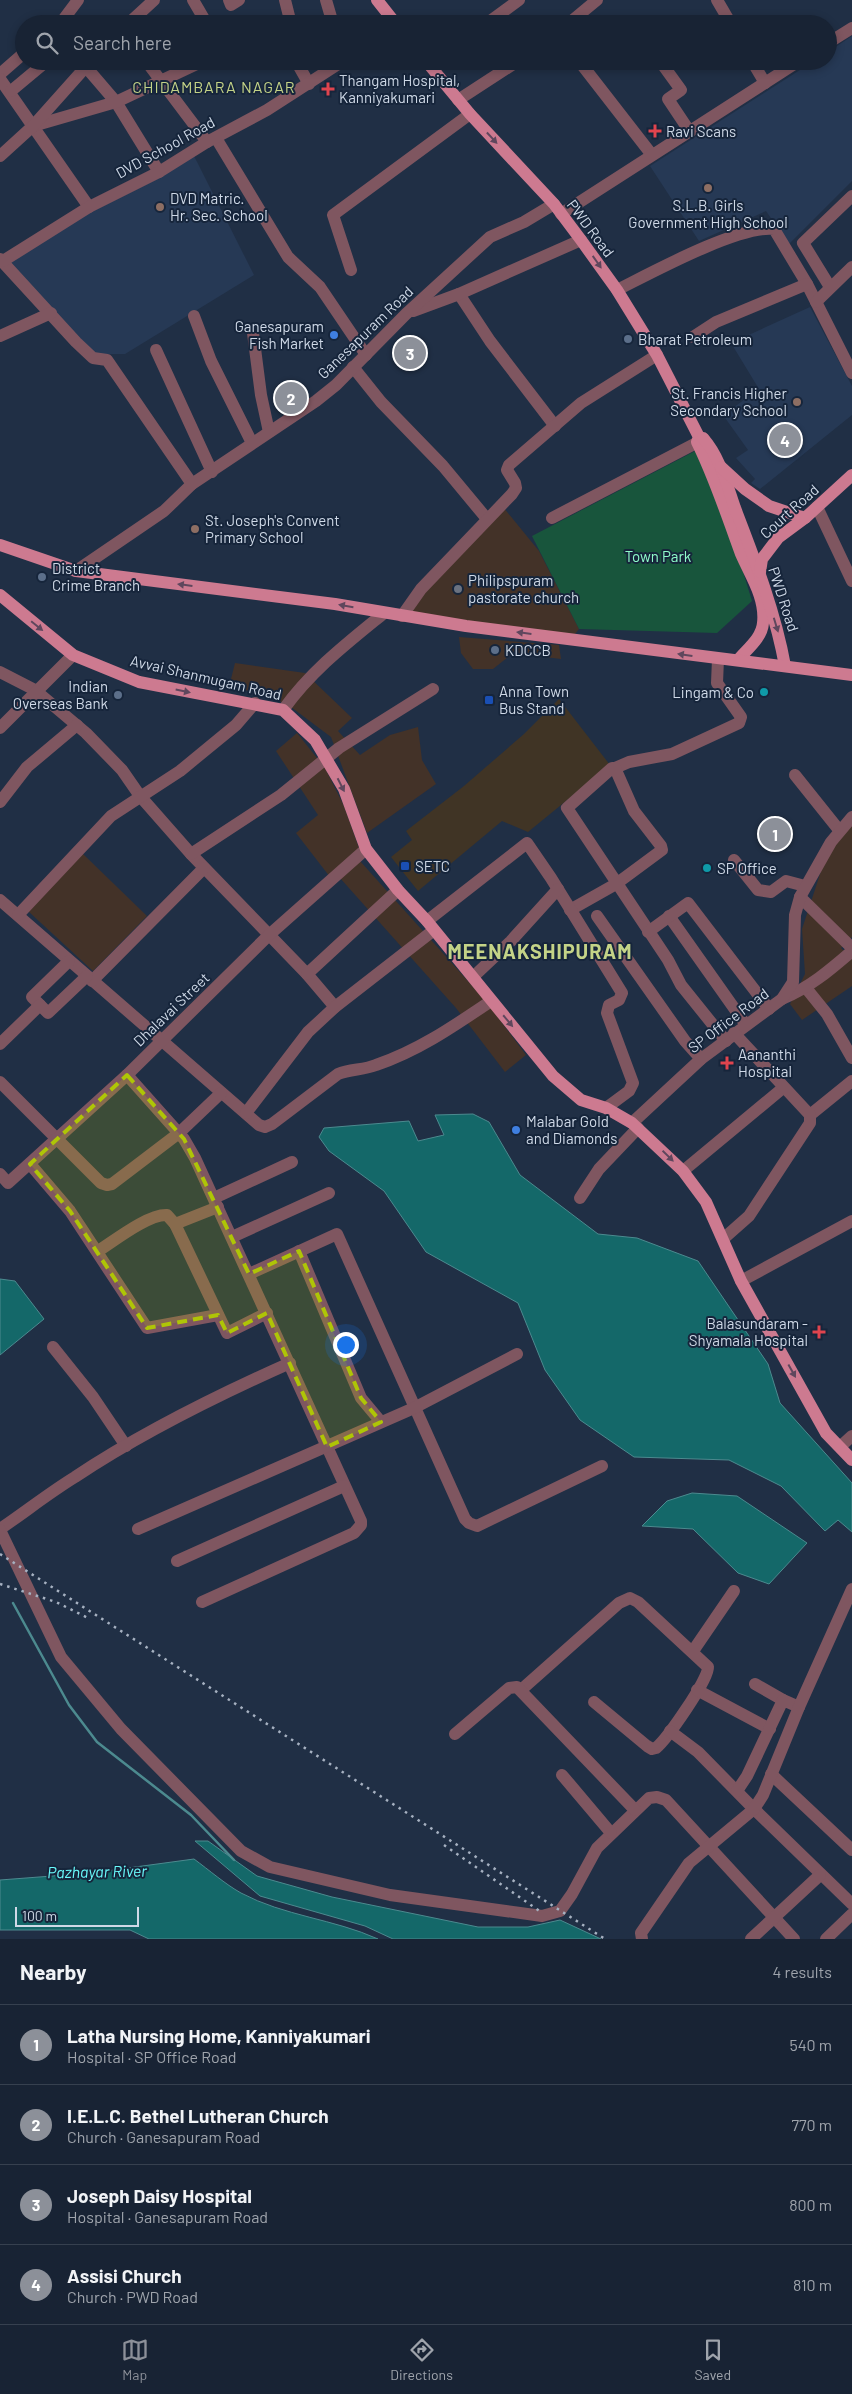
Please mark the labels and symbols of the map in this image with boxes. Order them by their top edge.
place label: Thangam Hospital, Kanniyakumari [339,71,460,106]
district label: CHIDAMBARA NAGAR [132,77,296,96]
marker: Thangam Hospital, Kanniyakumari [321,82,335,96]
street label: DVD School Road [112,112,218,182]
place label: Ravi Scans [666,122,736,140]
marker: Ravi Scans [648,124,662,138]
one-way arrow [486,132,498,144]
marker: S.L.B. Girls Government High School [702,182,714,194]
place label: DVD Matric. Hr. Sec. School [170,189,268,224]
street label: PWD Road [564,196,618,260]
place label: S.L.B. Girls Government High School [628,196,788,231]
marker: DVD Matric. Hr. Sec. School [154,201,166,213]
one-way arrow [592,255,602,269]
street label: Ganesapuram Road [314,282,416,382]
place label: Ganesapuram Fish Market [235,317,324,352]
marker: Ganesapuram Fish Market [328,329,340,341]
place label: Bharat Petroleum [638,330,752,348]
marker: Bharat Petroleum [622,333,634,345]
pin: 3 [394,334,426,372]
pin: 2 [275,379,307,417]
place label: St. Francis Higher Secondary School [670,384,788,419]
marker: St. Francis Higher Secondary School [791,396,803,408]
pin: 4 [769,421,801,459]
street label: Court Road [756,480,822,542]
place label: St. Joseph's Convent Primary School [205,511,340,546]
marker: St. Joseph's Convent Primary School [189,523,201,535]
park label: Town Park [625,547,692,565]
place label: District Crime Branch [52,559,140,594]
street label: PWD Road [765,564,803,634]
marker: District Crime Branch [36,571,48,583]
place label: Philipspuram pastorate church [468,571,579,606]
one-way arrow [176,581,192,589]
marker: Philipspuram pastorate church [452,583,464,595]
one-way arrow [337,602,353,610]
one-way arrow [773,617,781,632]
one-way arrow [30,621,43,632]
one-way arrow [515,629,531,637]
place label: KDCCB [505,641,551,659]
marker: KDCCB [489,644,501,656]
one-way arrow [676,650,692,658]
street label: Avvai Shanmugam Road [129,651,283,703]
place label: Indian Overseas Bank [13,677,108,712]
place label: Anna Town Bus Stand [499,682,569,717]
place label: Lingam & Co [672,683,754,701]
marker: Lingam & Co [758,686,770,698]
one-way arrow [175,687,191,695]
marker: Indian Overseas Bank [112,689,124,701]
marker: Anna Town Bus Stand [483,694,495,706]
one-way arrow [337,777,345,792]
pin: 1 [759,815,791,853]
place label: SETC [415,857,450,875]
place label: SP Office [717,859,777,877]
marker: SETC [399,860,411,872]
marker: SP Office [701,862,713,874]
district label: MEENAKSHIPURAM [448,939,633,963]
street label: Dhalavai Street [129,968,213,1050]
street label: SP Office Road [684,984,772,1056]
one-way arrow [502,1014,513,1027]
place label: Aananthi Hospital [738,1045,796,1080]
marker: Aananthi Hospital [720,1056,734,1070]
place label: Malabar Gold and Diamonds [526,1112,617,1147]
marker: Malabar Gold and Diamonds [510,1124,522,1136]
one-way arrow [661,1150,673,1162]
place label: Balasundaram - Shyamala Hospital [689,1314,808,1349]
marker: Balasundaram - Shyamala Hospital [812,1325,826,1339]
your location [333,1332,359,1358]
one-way arrow [787,1365,796,1378]
water label: Pazhayar River [47,1861,148,1881]
scale bar [15,1904,139,1927]

